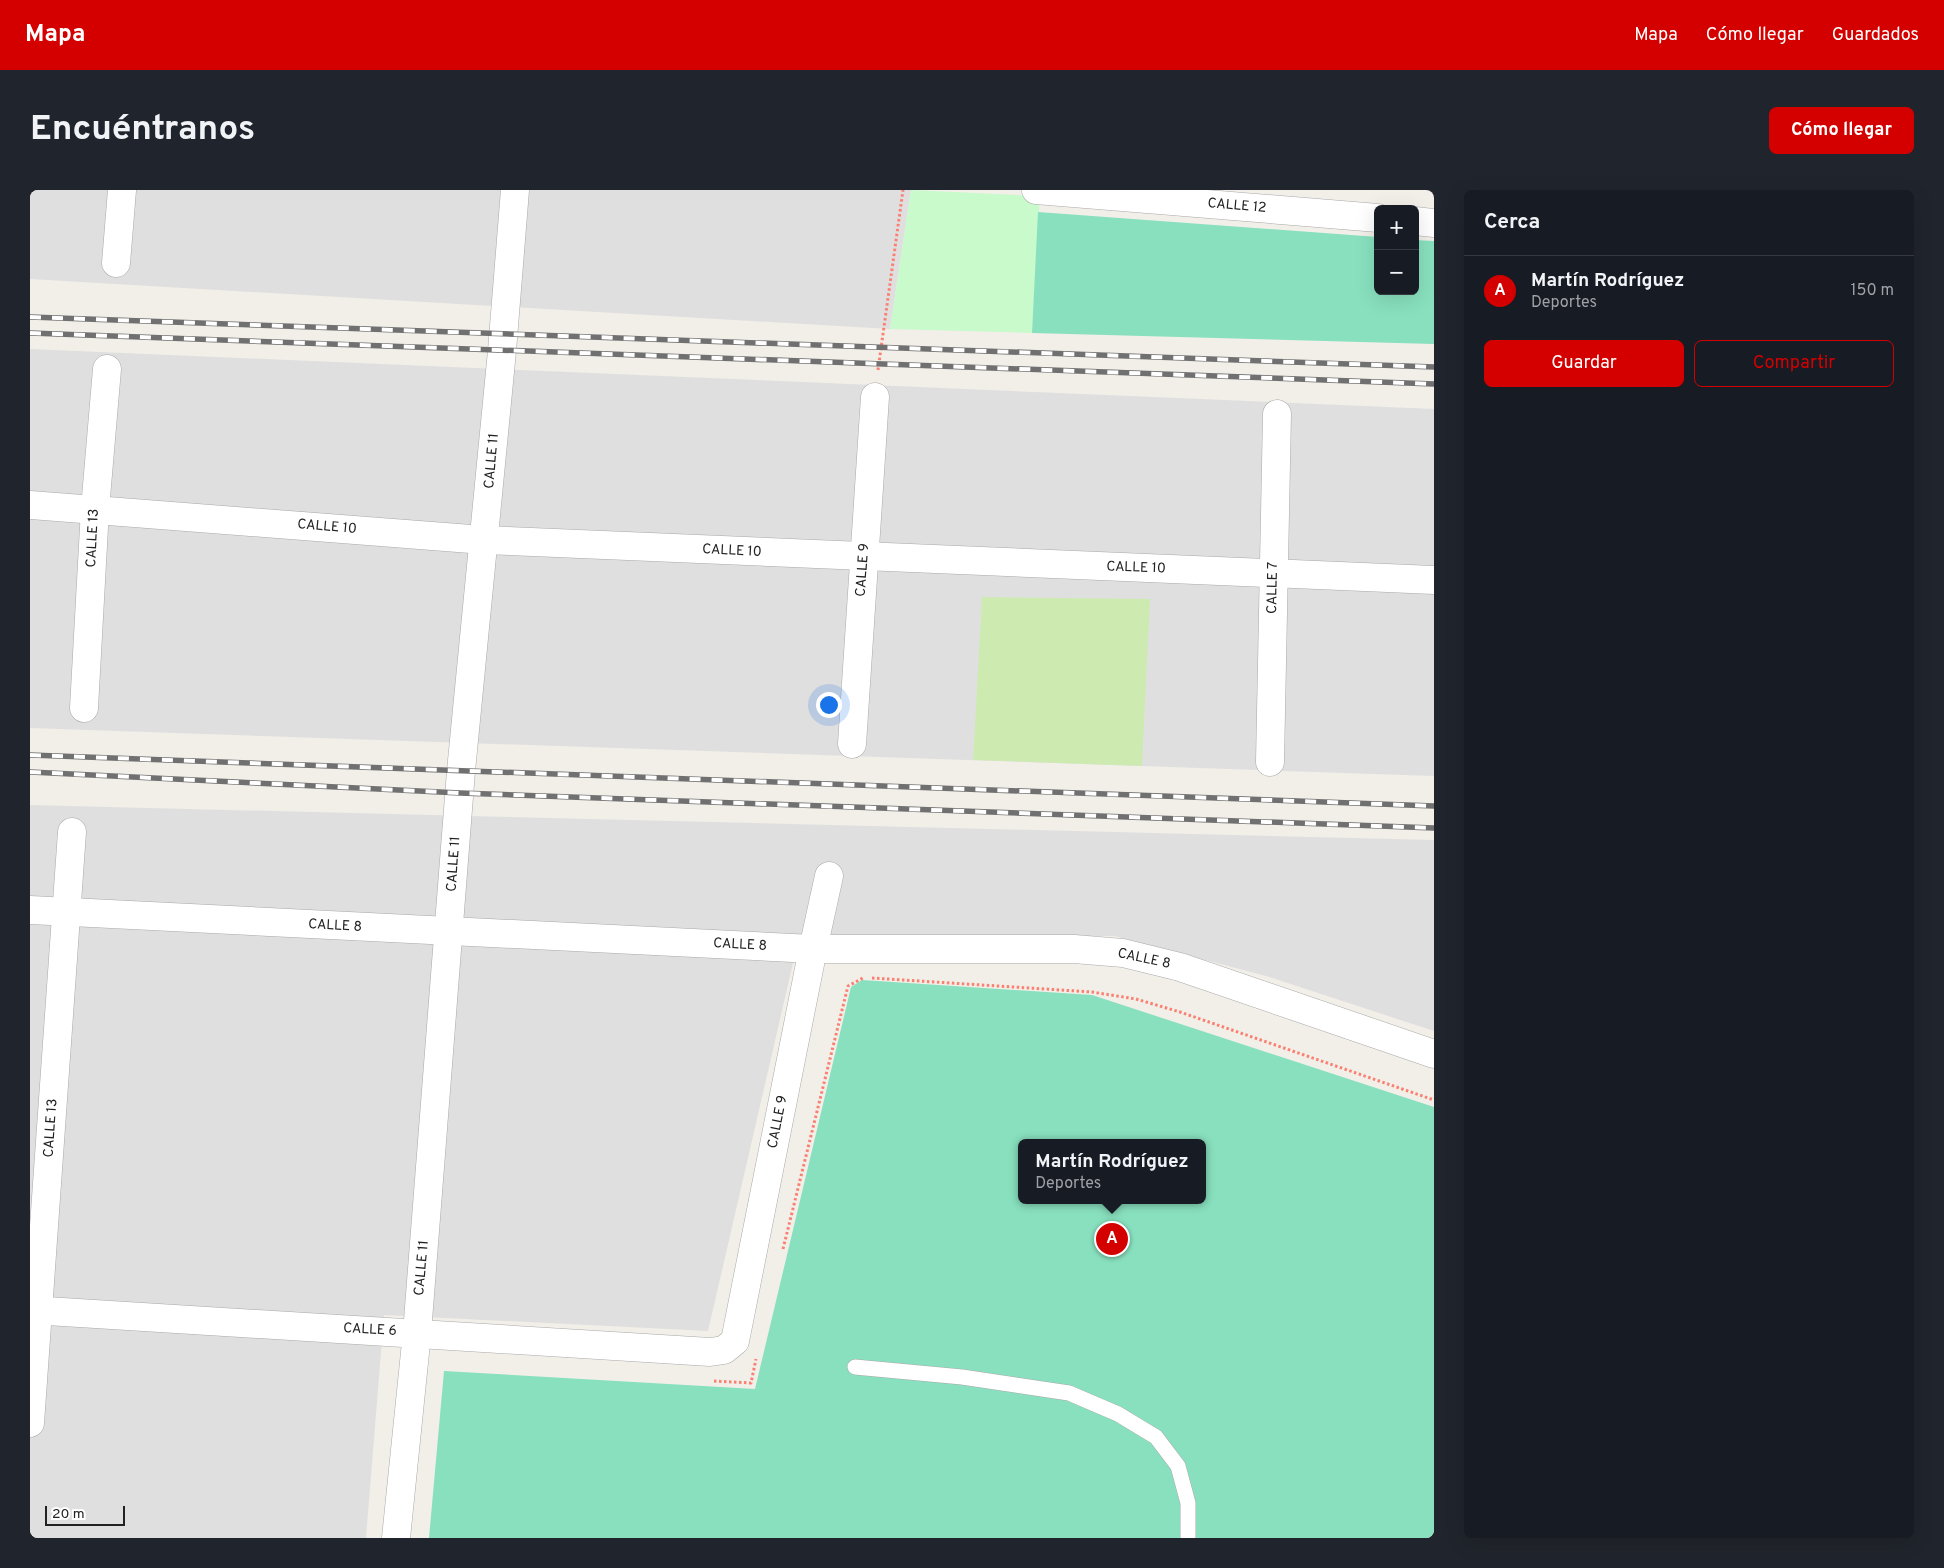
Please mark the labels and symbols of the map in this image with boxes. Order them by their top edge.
street label: CALLE 12 [1207,195,1267,217]
street label: CALLE 11 [481,432,503,490]
street label: CALLE 13 [83,508,103,568]
street label: CALLE 10 [297,516,357,538]
street label: CALLE 10 [702,541,762,561]
street label: CALLE 9 [853,543,873,597]
street label: CALLE 10 [1106,558,1166,578]
street label: CALLE 7 [1264,562,1282,614]
your location [816,692,842,718]
street label: CALLE 11 [444,836,464,892]
street label: CALLE 8 [308,916,362,936]
street label: CALLE 8 [713,935,767,955]
street label: CALLE 8 [1116,945,1172,973]
street label: CALLE 9 [765,1094,791,1150]
street label: CALLE 13 [40,1098,62,1158]
pin: A [1096,1220,1128,1258]
street label: CALLE 11 [411,1239,433,1297]
street label: CALLE 6 [343,1320,397,1340]
scale bar [45,1503,125,1526]

